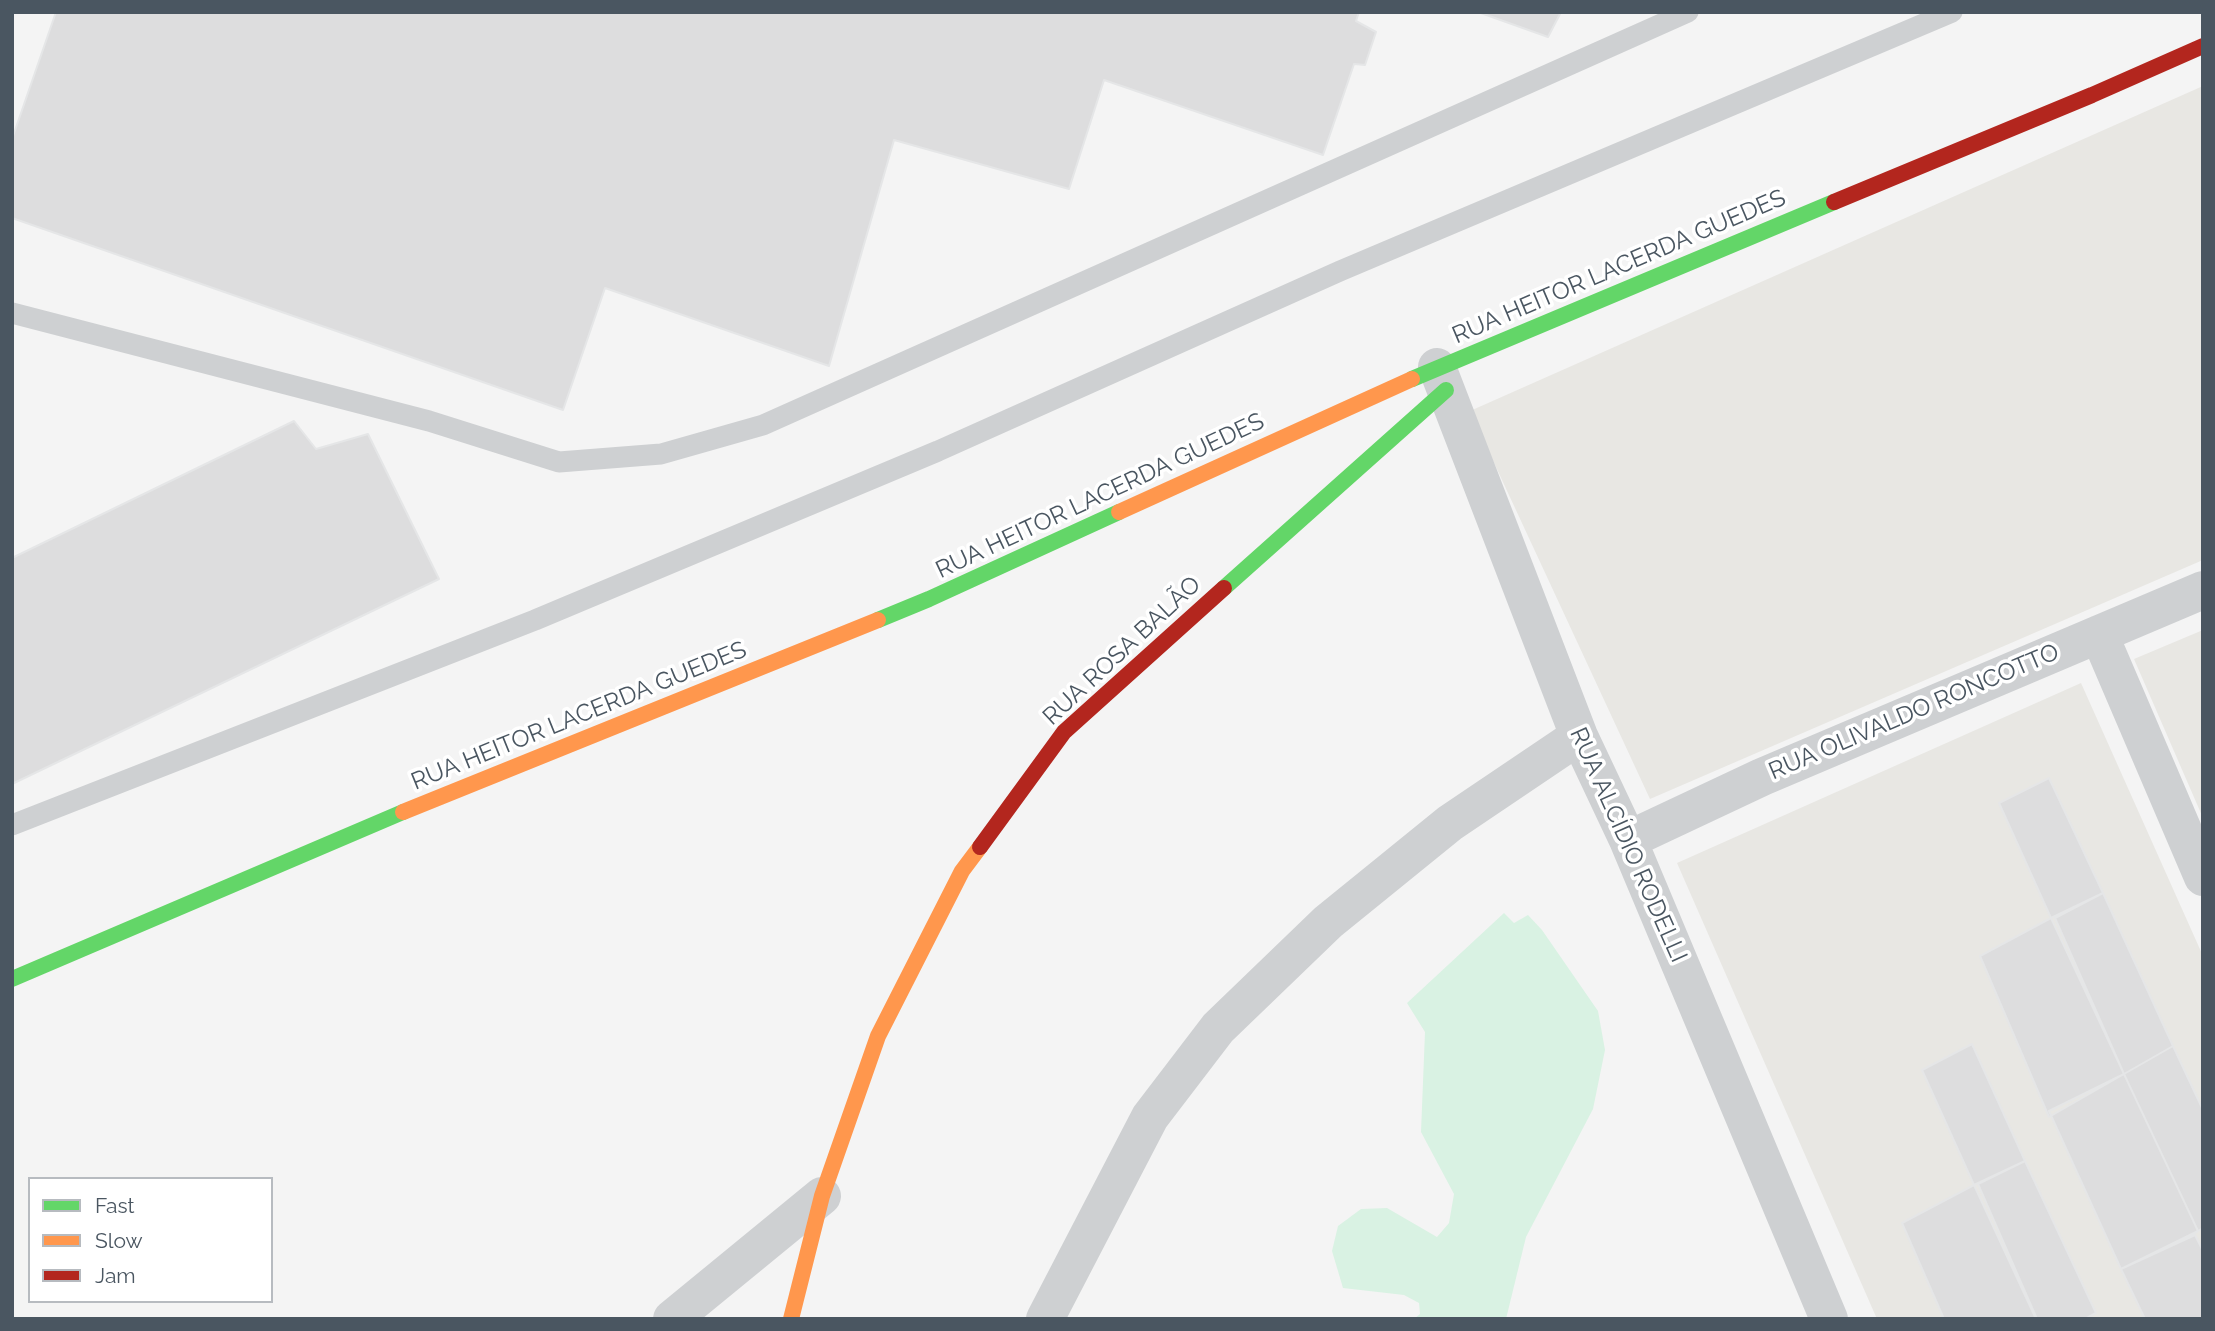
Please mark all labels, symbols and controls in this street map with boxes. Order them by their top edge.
street label: RUA HEITOR LACERDA GUEDES [1448,184,1790,350]
street label: RUA HEITOR LACERDA GUEDES [931,407,1269,585]
street label: RUA ROSA BALÃO [1037,571,1207,731]
street label: RUA HEITOR LACERDA GUEDES [407,635,751,797]
street label: RUA OLIVALDO RONCOTTO [1765,638,2063,786]
street label: RUA ALCÍDIO RODELLI [1563,723,1693,967]
legend [28,1177,273,1303]
text: Fast [95,1193,135,1218]
text: Slow [95,1228,143,1253]
text: Jam [95,1263,136,1288]

